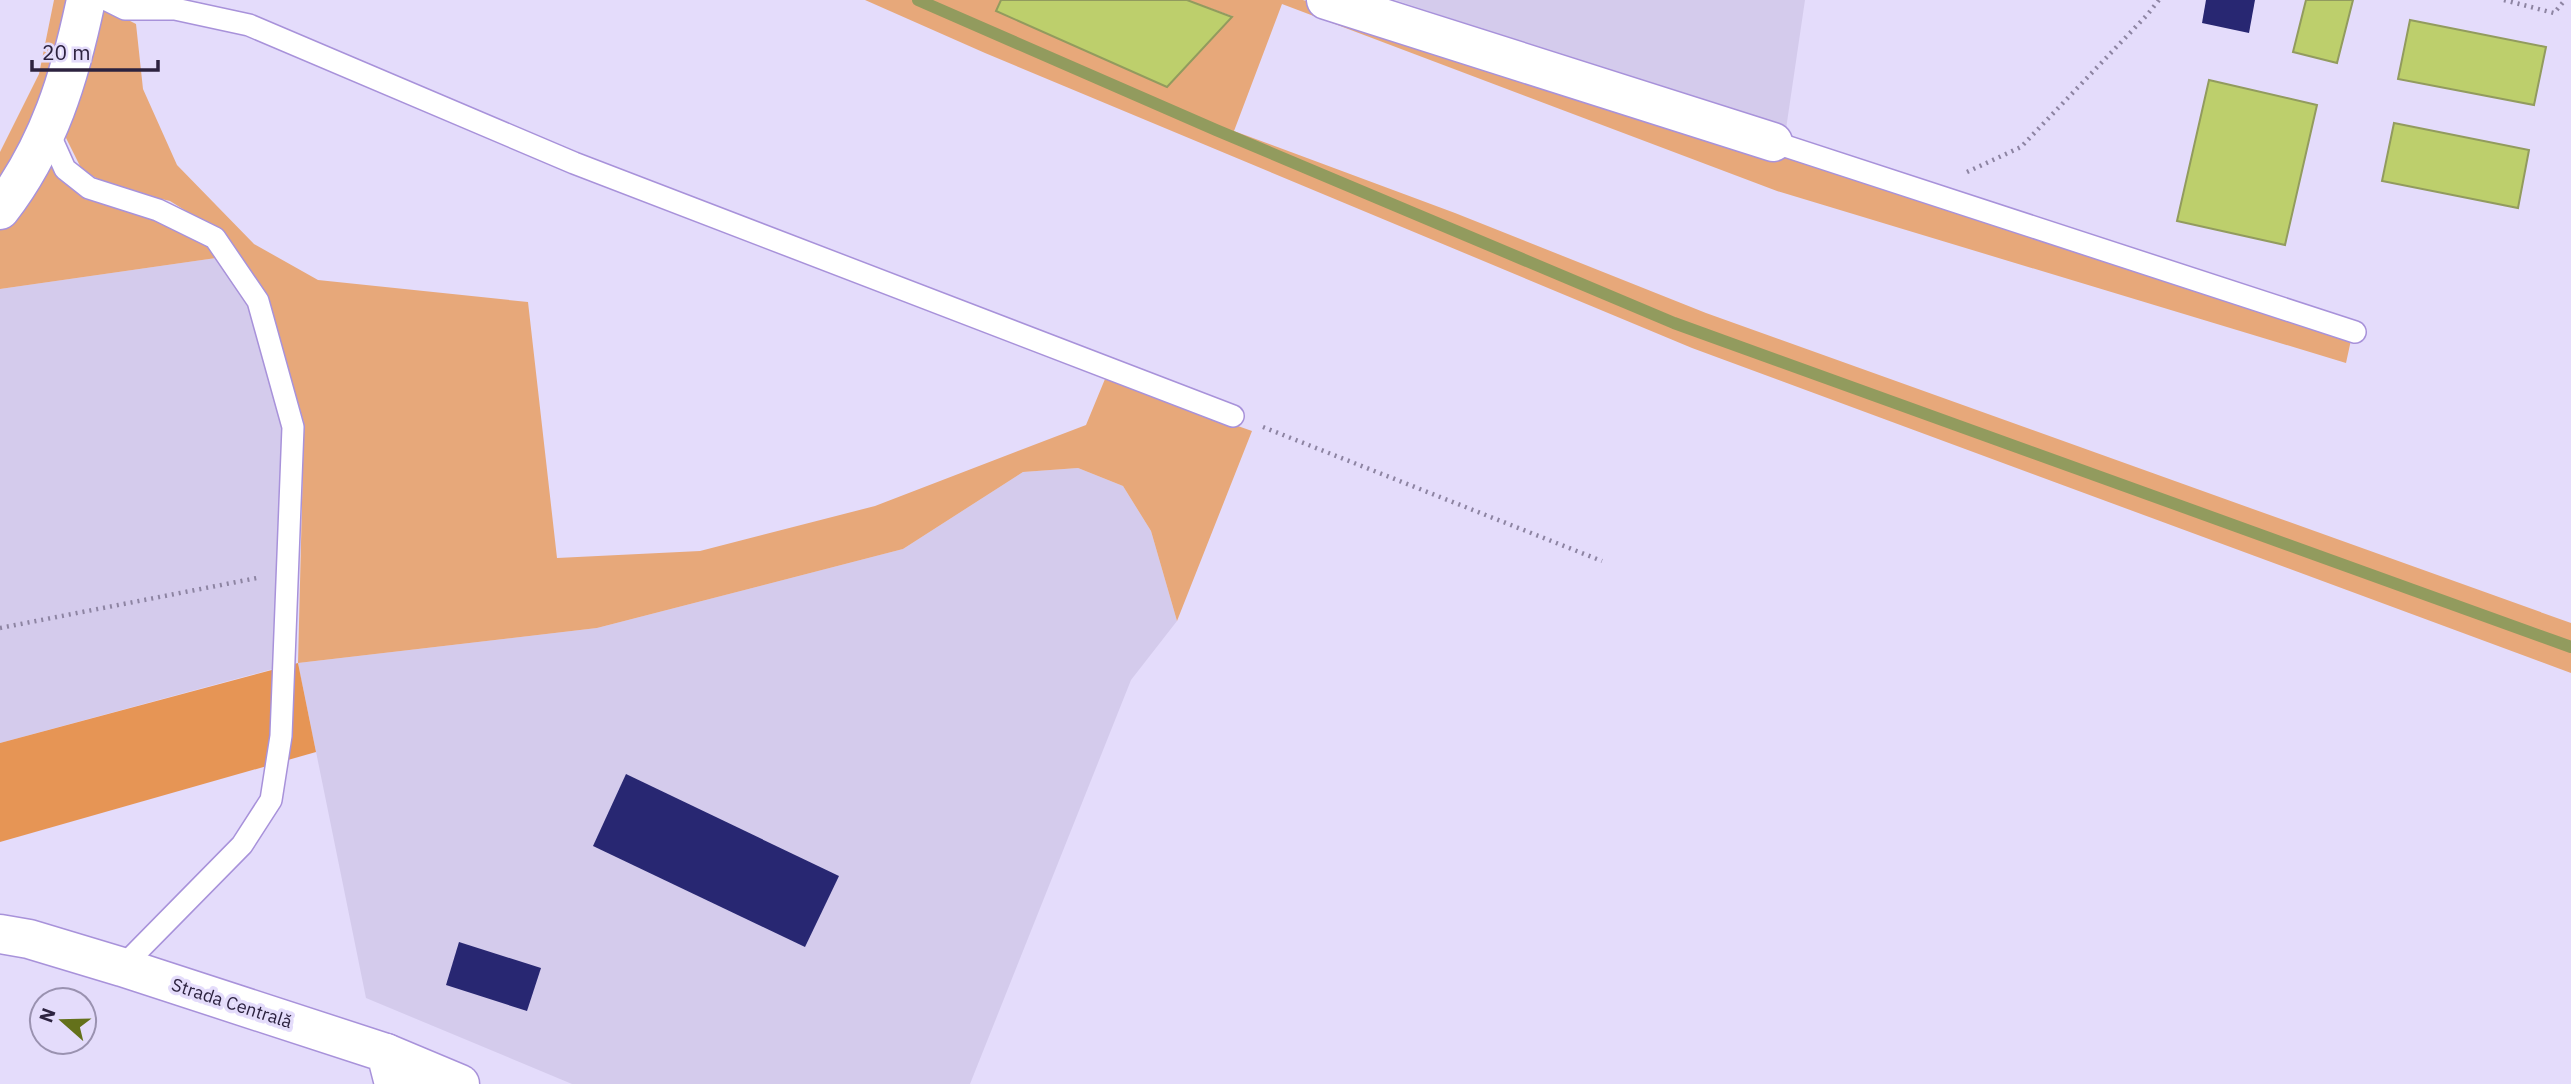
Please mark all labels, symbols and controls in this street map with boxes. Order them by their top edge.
scale bar [32,28,158,72]
text: 20 m [42,38,91,66]
street label: Strada Centrală [169,973,296,1033]
north arrow [28,986,98,1056]
text: N [33,1005,61,1026]

